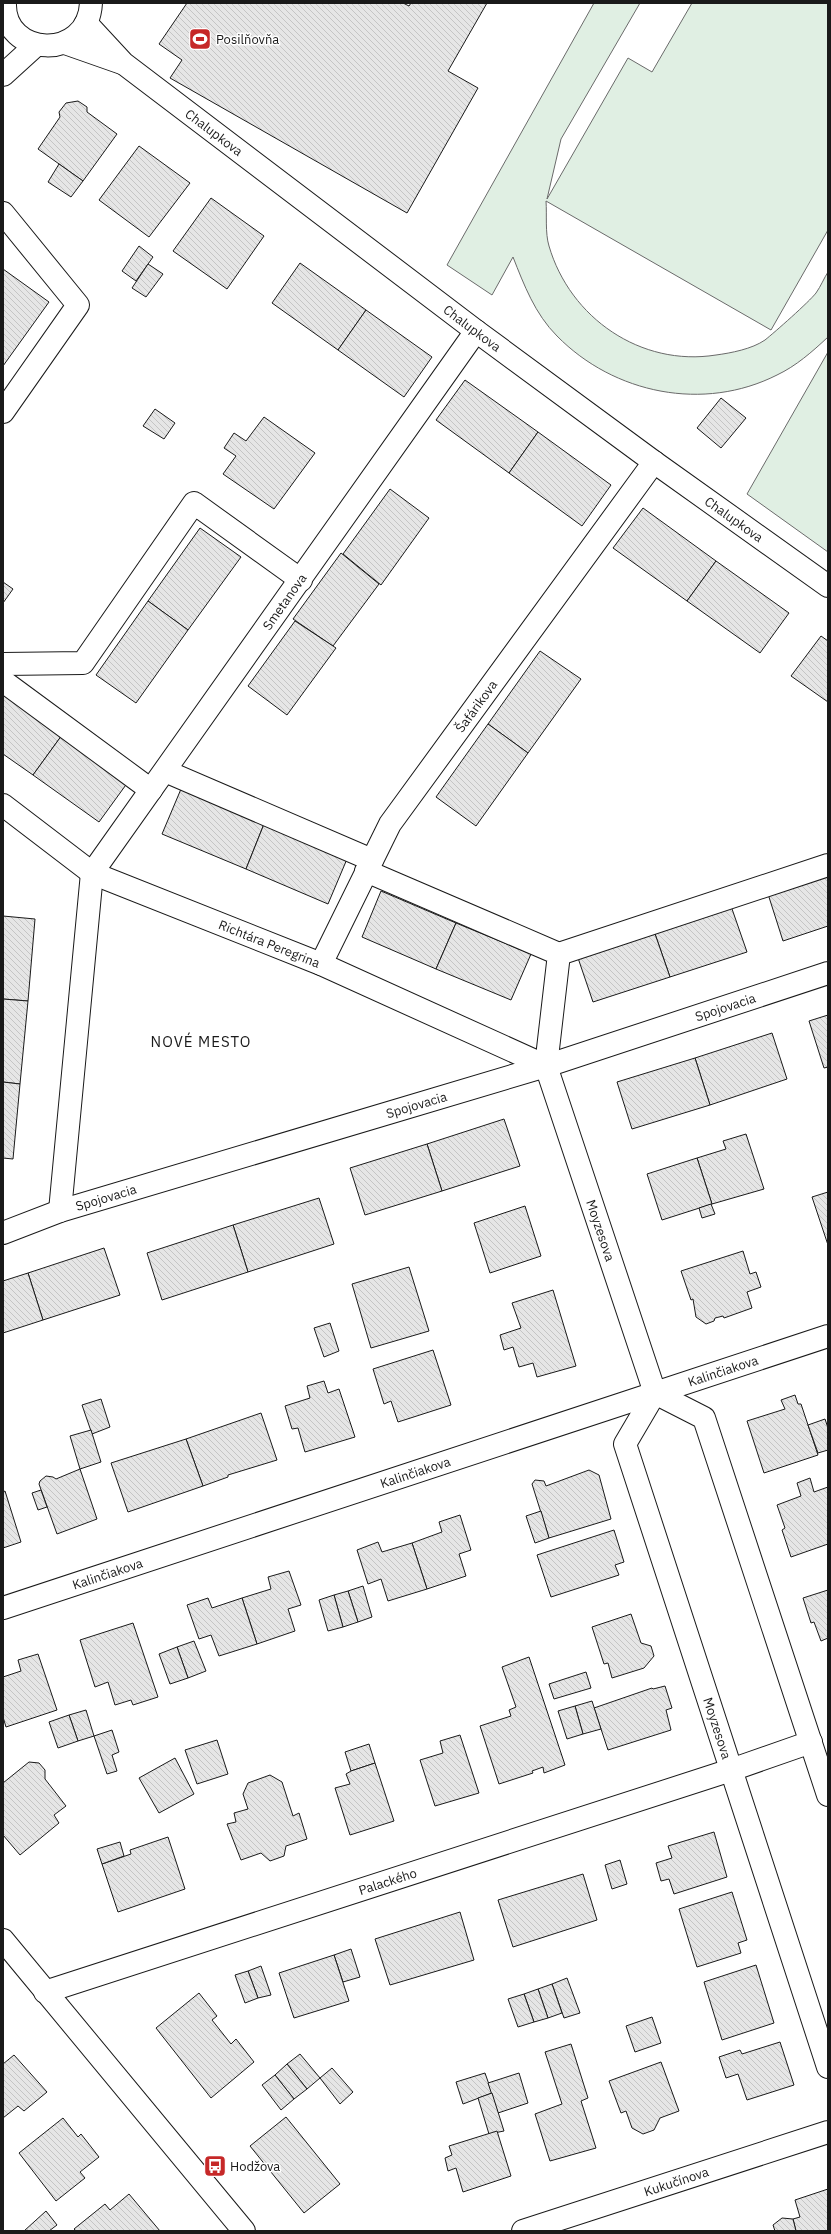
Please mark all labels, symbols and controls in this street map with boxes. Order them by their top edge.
sports icon: Posilňovňa [187,26,213,52]
place label: Posilňovňa [216,31,279,48]
street label: Chalupkova [182,105,246,160]
street label: Chalupkova [440,301,505,355]
street label: Chalupkova [701,492,767,546]
street label: Smetanova [258,570,310,633]
street label: Šafárikova [451,677,501,736]
street label: Richtára Peregrina [216,916,323,971]
street label: Spojovacia [693,989,758,1025]
district label: NOVÉ MESTO [151,1032,251,1051]
street label: Spojovacia [384,1088,449,1122]
street label: Spojovacia [73,1180,138,1214]
street label: Moyzesova [583,1197,619,1263]
street label: Kalinčiakova [686,1351,760,1390]
street label: Kalinčiakova [378,1453,453,1492]
street label: Kalinčiakova [70,1554,145,1593]
street label: Moyzesova [700,1695,736,1761]
street label: Palackého [356,1864,419,1899]
bus stop icon: Hodžova [202,2153,228,2179]
place label: Hodžova [230,2158,280,2175]
street label: Kukučínova [642,2163,711,2200]

